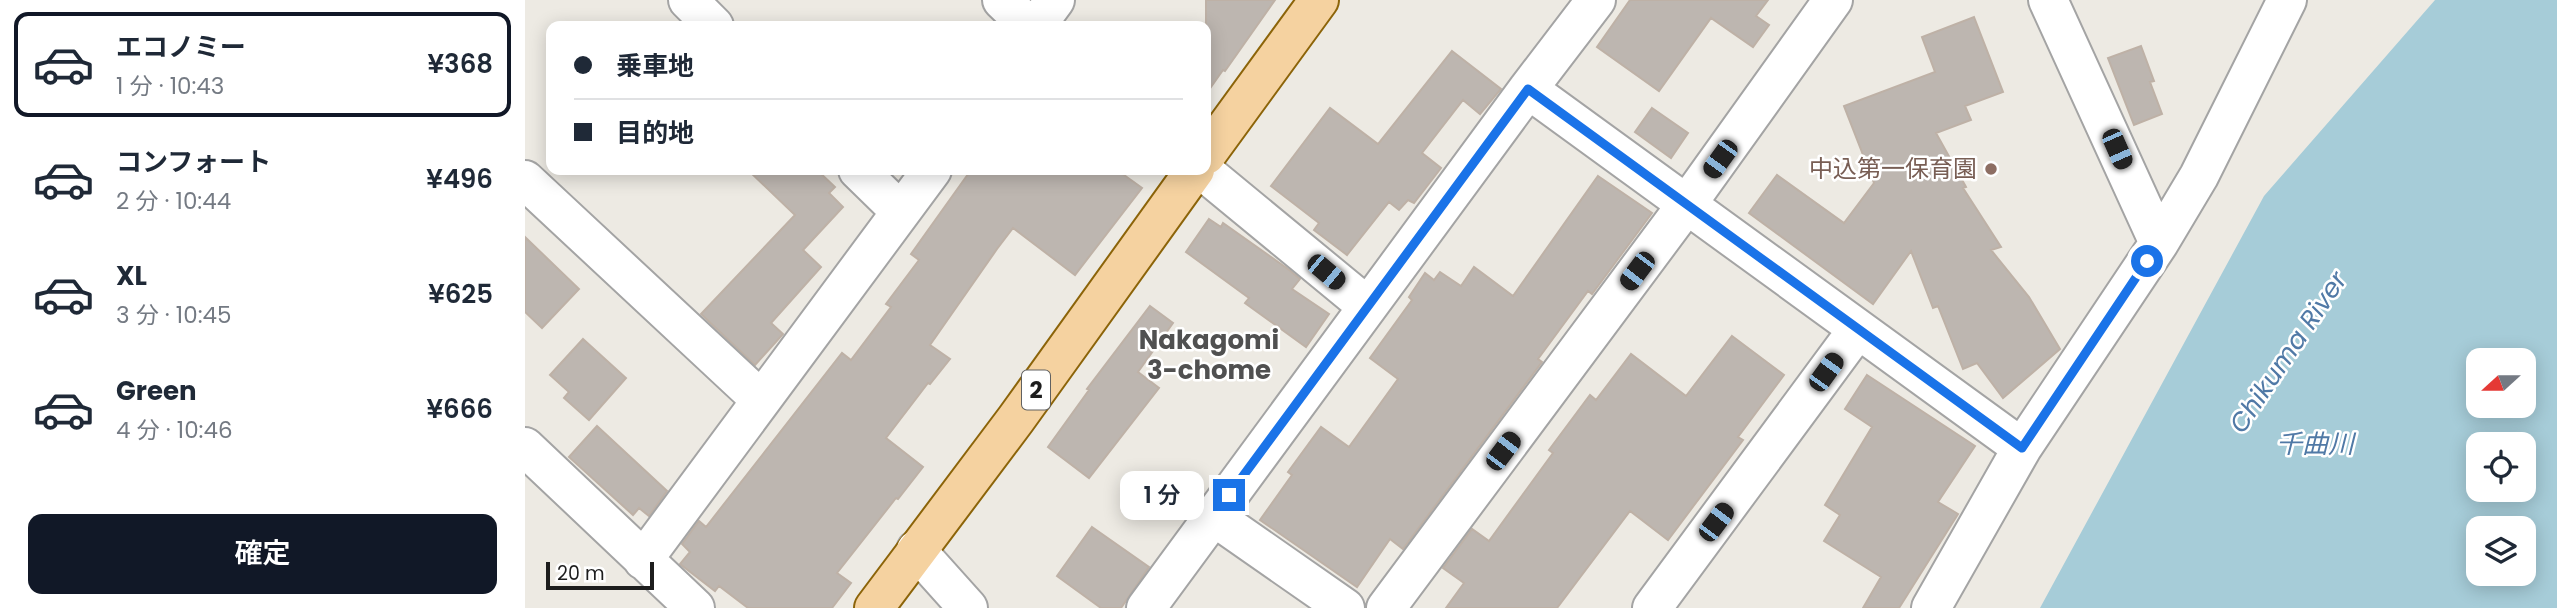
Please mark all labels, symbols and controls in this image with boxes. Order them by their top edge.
text: エコノミー [116,29,246,65]
icon: car [32,33,95,96]
text: ¥368 [428,46,493,82]
text: 乗車地 [616,48,694,84]
text: 1 分 · 10:43 [116,70,224,102]
text: 目的地 [616,115,694,151]
car [2099,126,2136,172]
car [1700,136,1741,182]
text: コンフォート [116,144,271,180]
icon: car [32,148,95,211]
place label: 中込第一保育園 [1809,152,1977,185]
text: ¥496 [426,161,493,197]
marker: 中込第一保育園 [1983,161,1999,177]
text: 2 分 · 10:44 [116,185,231,217]
route start [2131,245,2163,277]
car [1616,248,1659,294]
car [1304,250,1349,294]
text: XL [116,258,147,294]
icon: car [32,263,95,326]
water label: Chikuma River [2221,263,2356,440]
text: ¥625 [428,276,493,312]
text: 3 分 · 10:45 [116,299,231,331]
district label: Nakagomi 3-chome [1139,322,1279,388]
north arrow [2466,348,2536,418]
map controls [2466,348,2536,586]
car [1806,349,1847,395]
road number: 2 [1022,370,1050,410]
text: Green [116,373,197,409]
icon: car [32,378,95,441]
text: ¥666 [427,391,493,427]
text: 4 分 · 10:46 [116,414,233,446]
water label: 千曲川 [2276,426,2357,462]
car [1482,428,1525,474]
button: locate [2466,432,2536,502]
callout: 1 分 [1121,470,1205,520]
text: 1 分 [1144,479,1180,511]
route end [1213,479,1245,511]
car [1695,499,1738,545]
button: 確定 [28,514,497,594]
button: layers [2466,516,2536,586]
scale bar [546,559,655,591]
text: 20 m [557,560,605,587]

